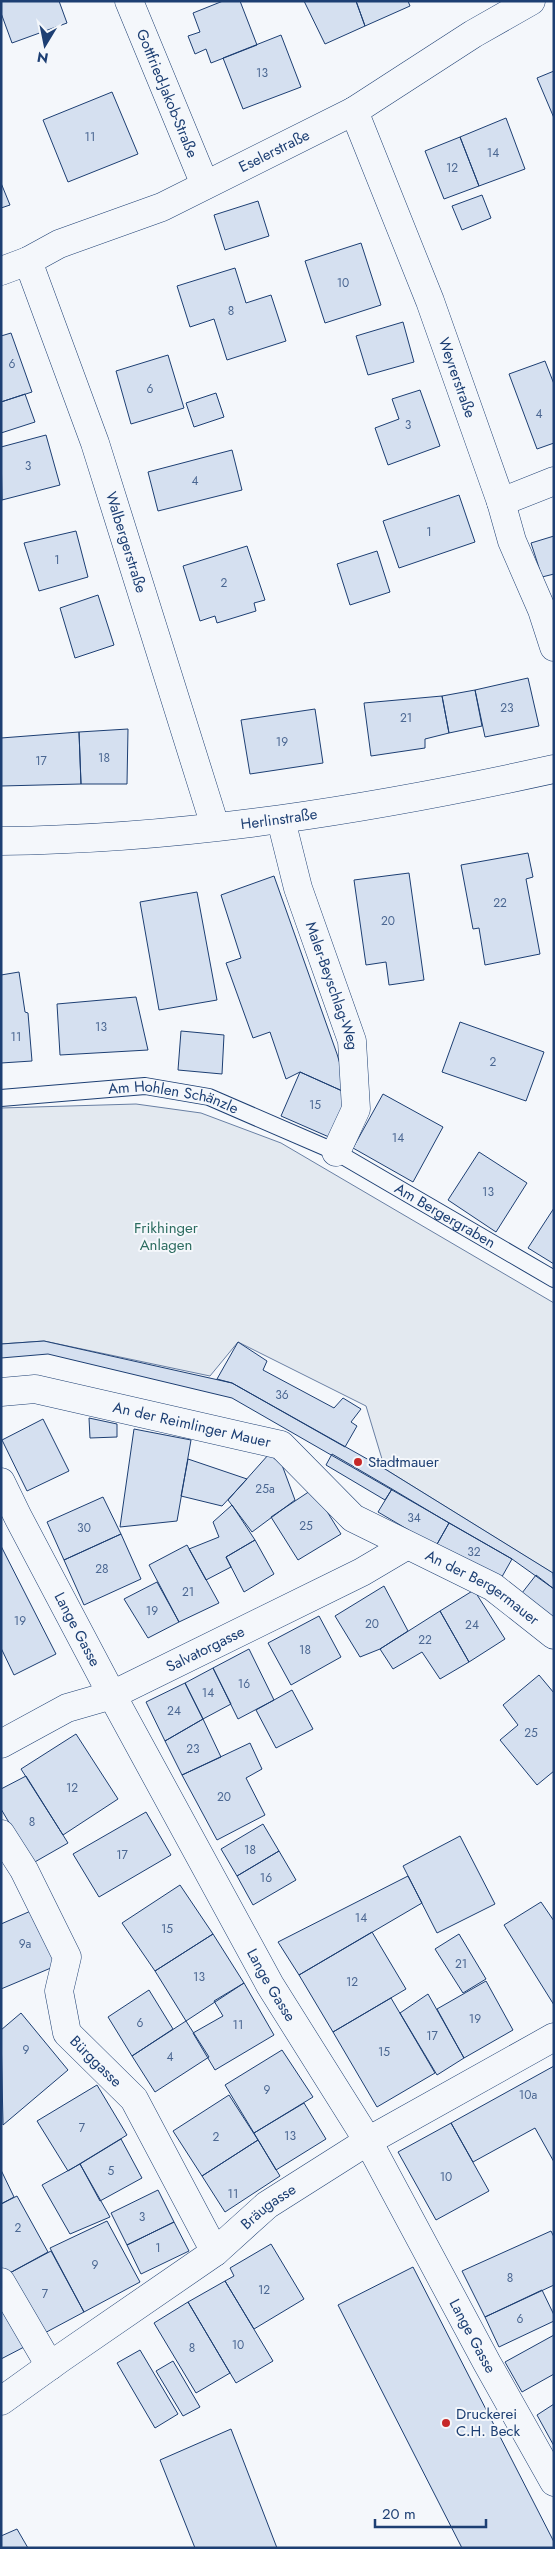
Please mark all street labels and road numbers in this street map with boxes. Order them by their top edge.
street label: Gottfried-Jakob-Straße [131,26,204,161]
street label: Eselerstraße [235,124,314,178]
street label: Weyrerstraße [433,335,482,421]
street label: Walbergerstraße [100,489,152,596]
street label: Herlinstraße [239,803,319,835]
street label: Maler-Beyschlag-Weg [300,919,364,1051]
street label: Am Hohlen Schänzle [107,1075,242,1120]
street label: Am Bergergraben [390,1177,500,1254]
street label: An der Reimlinger Mauer [111,1396,274,1454]
street label: An der Bergermauer [422,1544,545,1631]
street label: Lange Gasse [49,1588,106,1671]
street label: Salvatorgasse [162,1620,249,1678]
street label: Lange Gasse [241,1944,301,2026]
street label: Bürggasse [65,2031,127,2092]
street label: Bräugasse [236,2178,300,2235]
street label: Lange Gasse [444,2295,502,2377]

